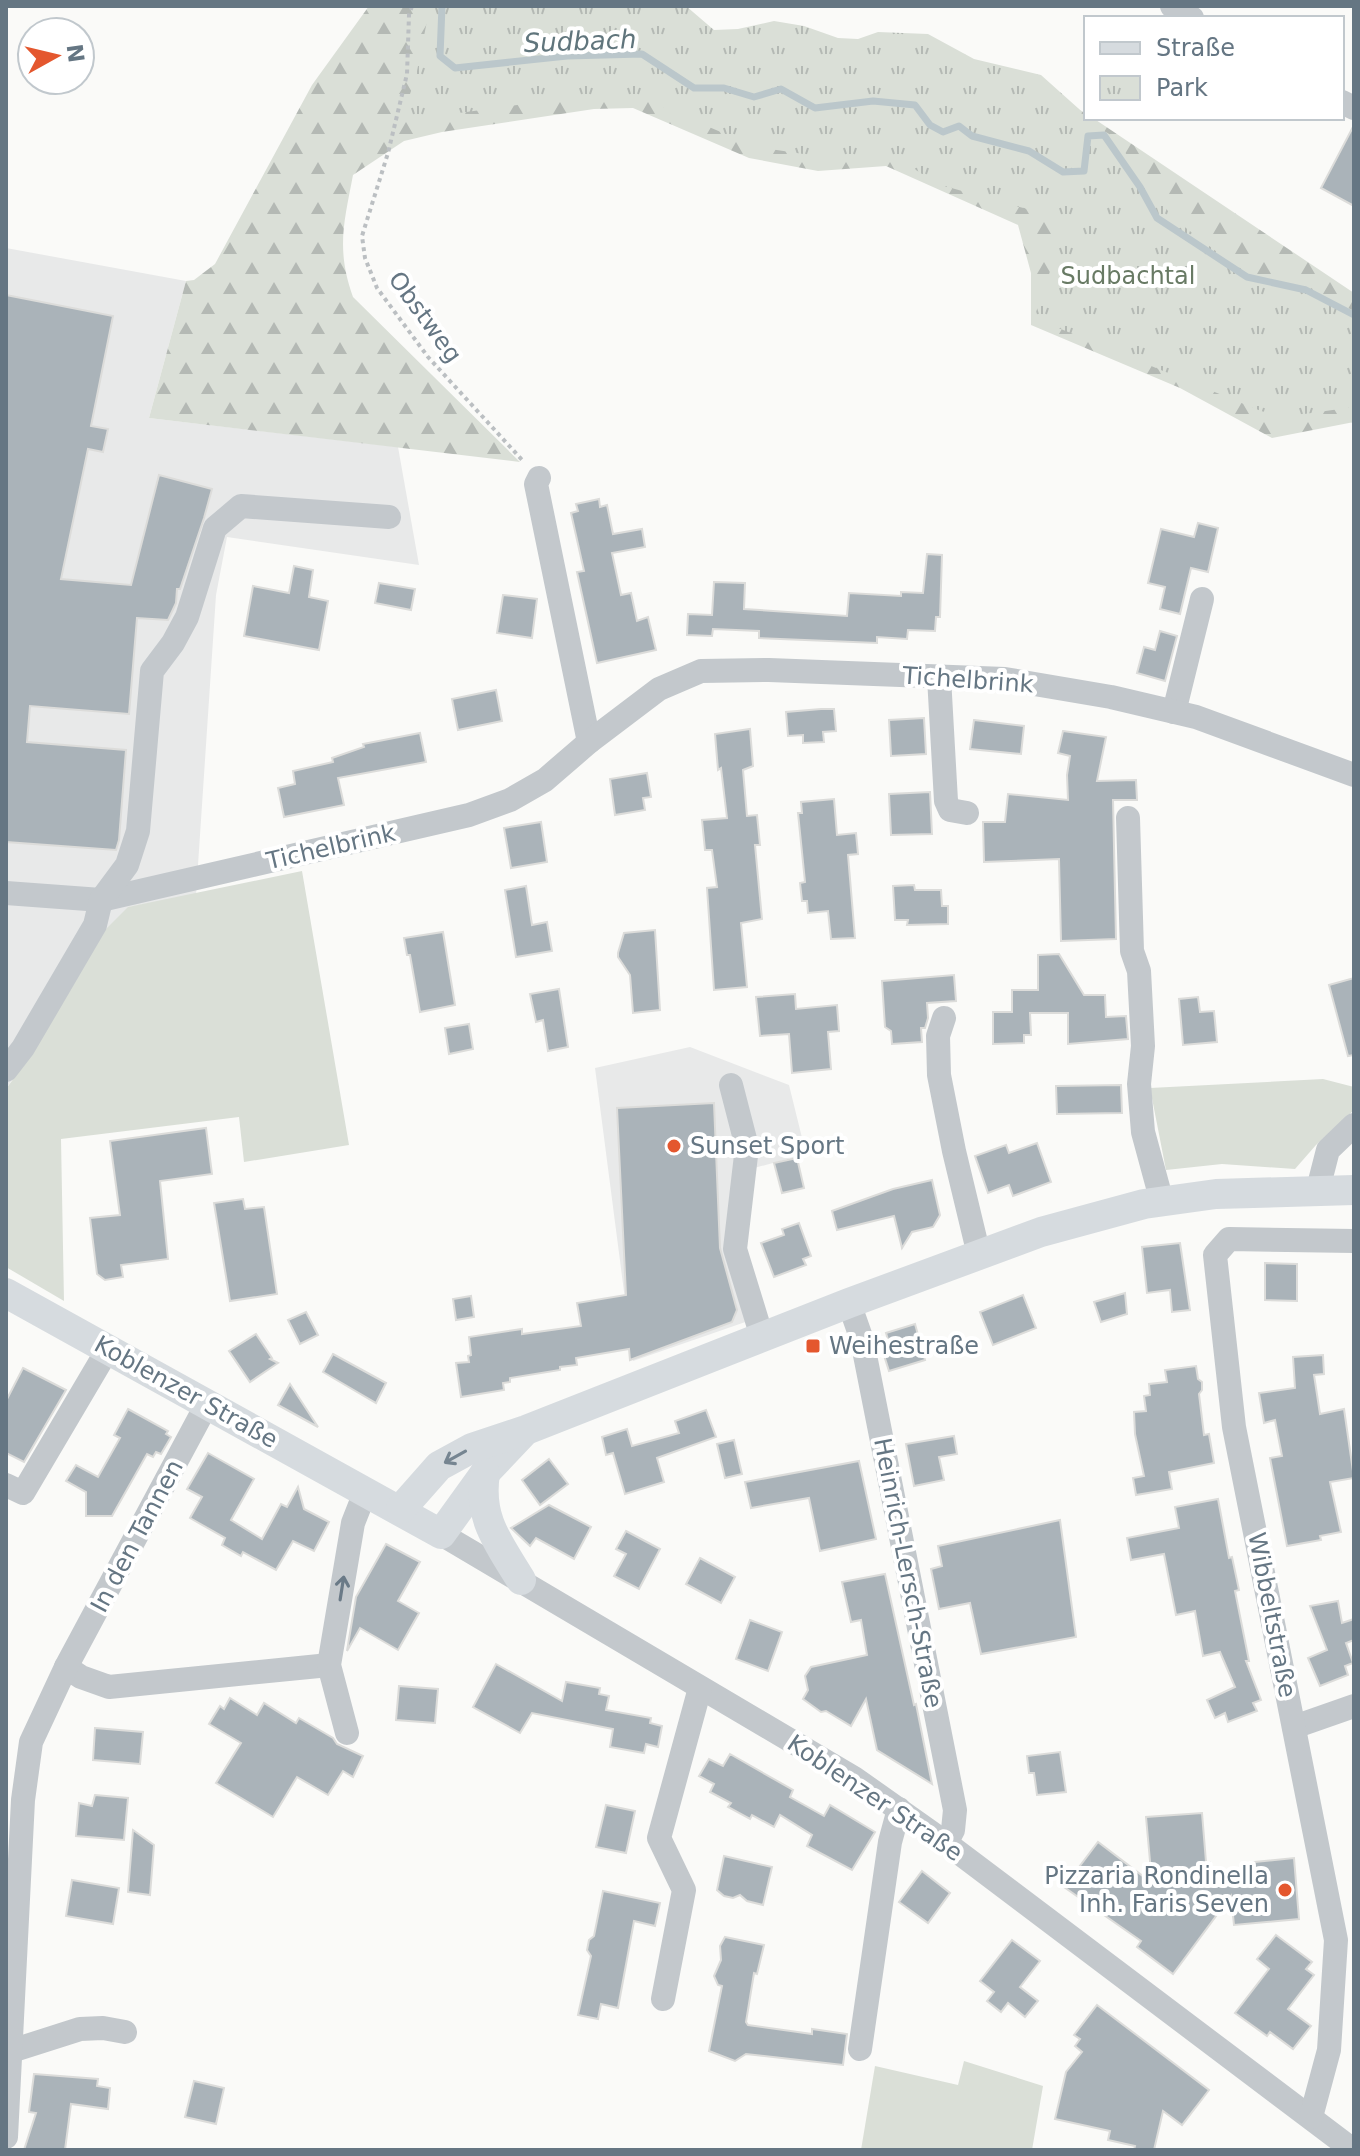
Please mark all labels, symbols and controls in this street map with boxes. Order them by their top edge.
north arrow [16,16,96,96]
legend [1084,16,1344,120]
water label: Sudbach [523,24,637,58]
text: Straße [1156,34,1235,62]
text: N [62,42,89,64]
text: Park [1156,74,1208,102]
park label: Sudbachtal [1061,262,1195,290]
street label: Obstweg [383,266,467,368]
street label: Tichelbrink [901,661,1035,699]
street label: Tichelbrink [263,819,398,876]
place label: Sunset Sport [690,1132,844,1160]
marker: Sunset Sport [665,1137,683,1155]
street label: Koblenzer Straße [90,1330,282,1454]
place label: Weihestraße [829,1332,979,1360]
marker: Weihestraße [804,1337,822,1355]
street label: Heinrich-Lersch-Straße [868,1436,948,1710]
one-way arrow [444,1449,467,1465]
street label: In den Tannen [85,1455,189,1617]
street label: Wibbeltstraße [1242,1530,1302,1700]
one-way arrow [336,1576,351,1601]
street label: Koblenzer Straße [782,1729,968,1867]
place label: Pizzaria Rondinella Inh. Faris Seven [1044,1862,1269,1918]
marker: Pizzaria Rondinella Inh. Faris Seven [1276,1881,1294,1899]

